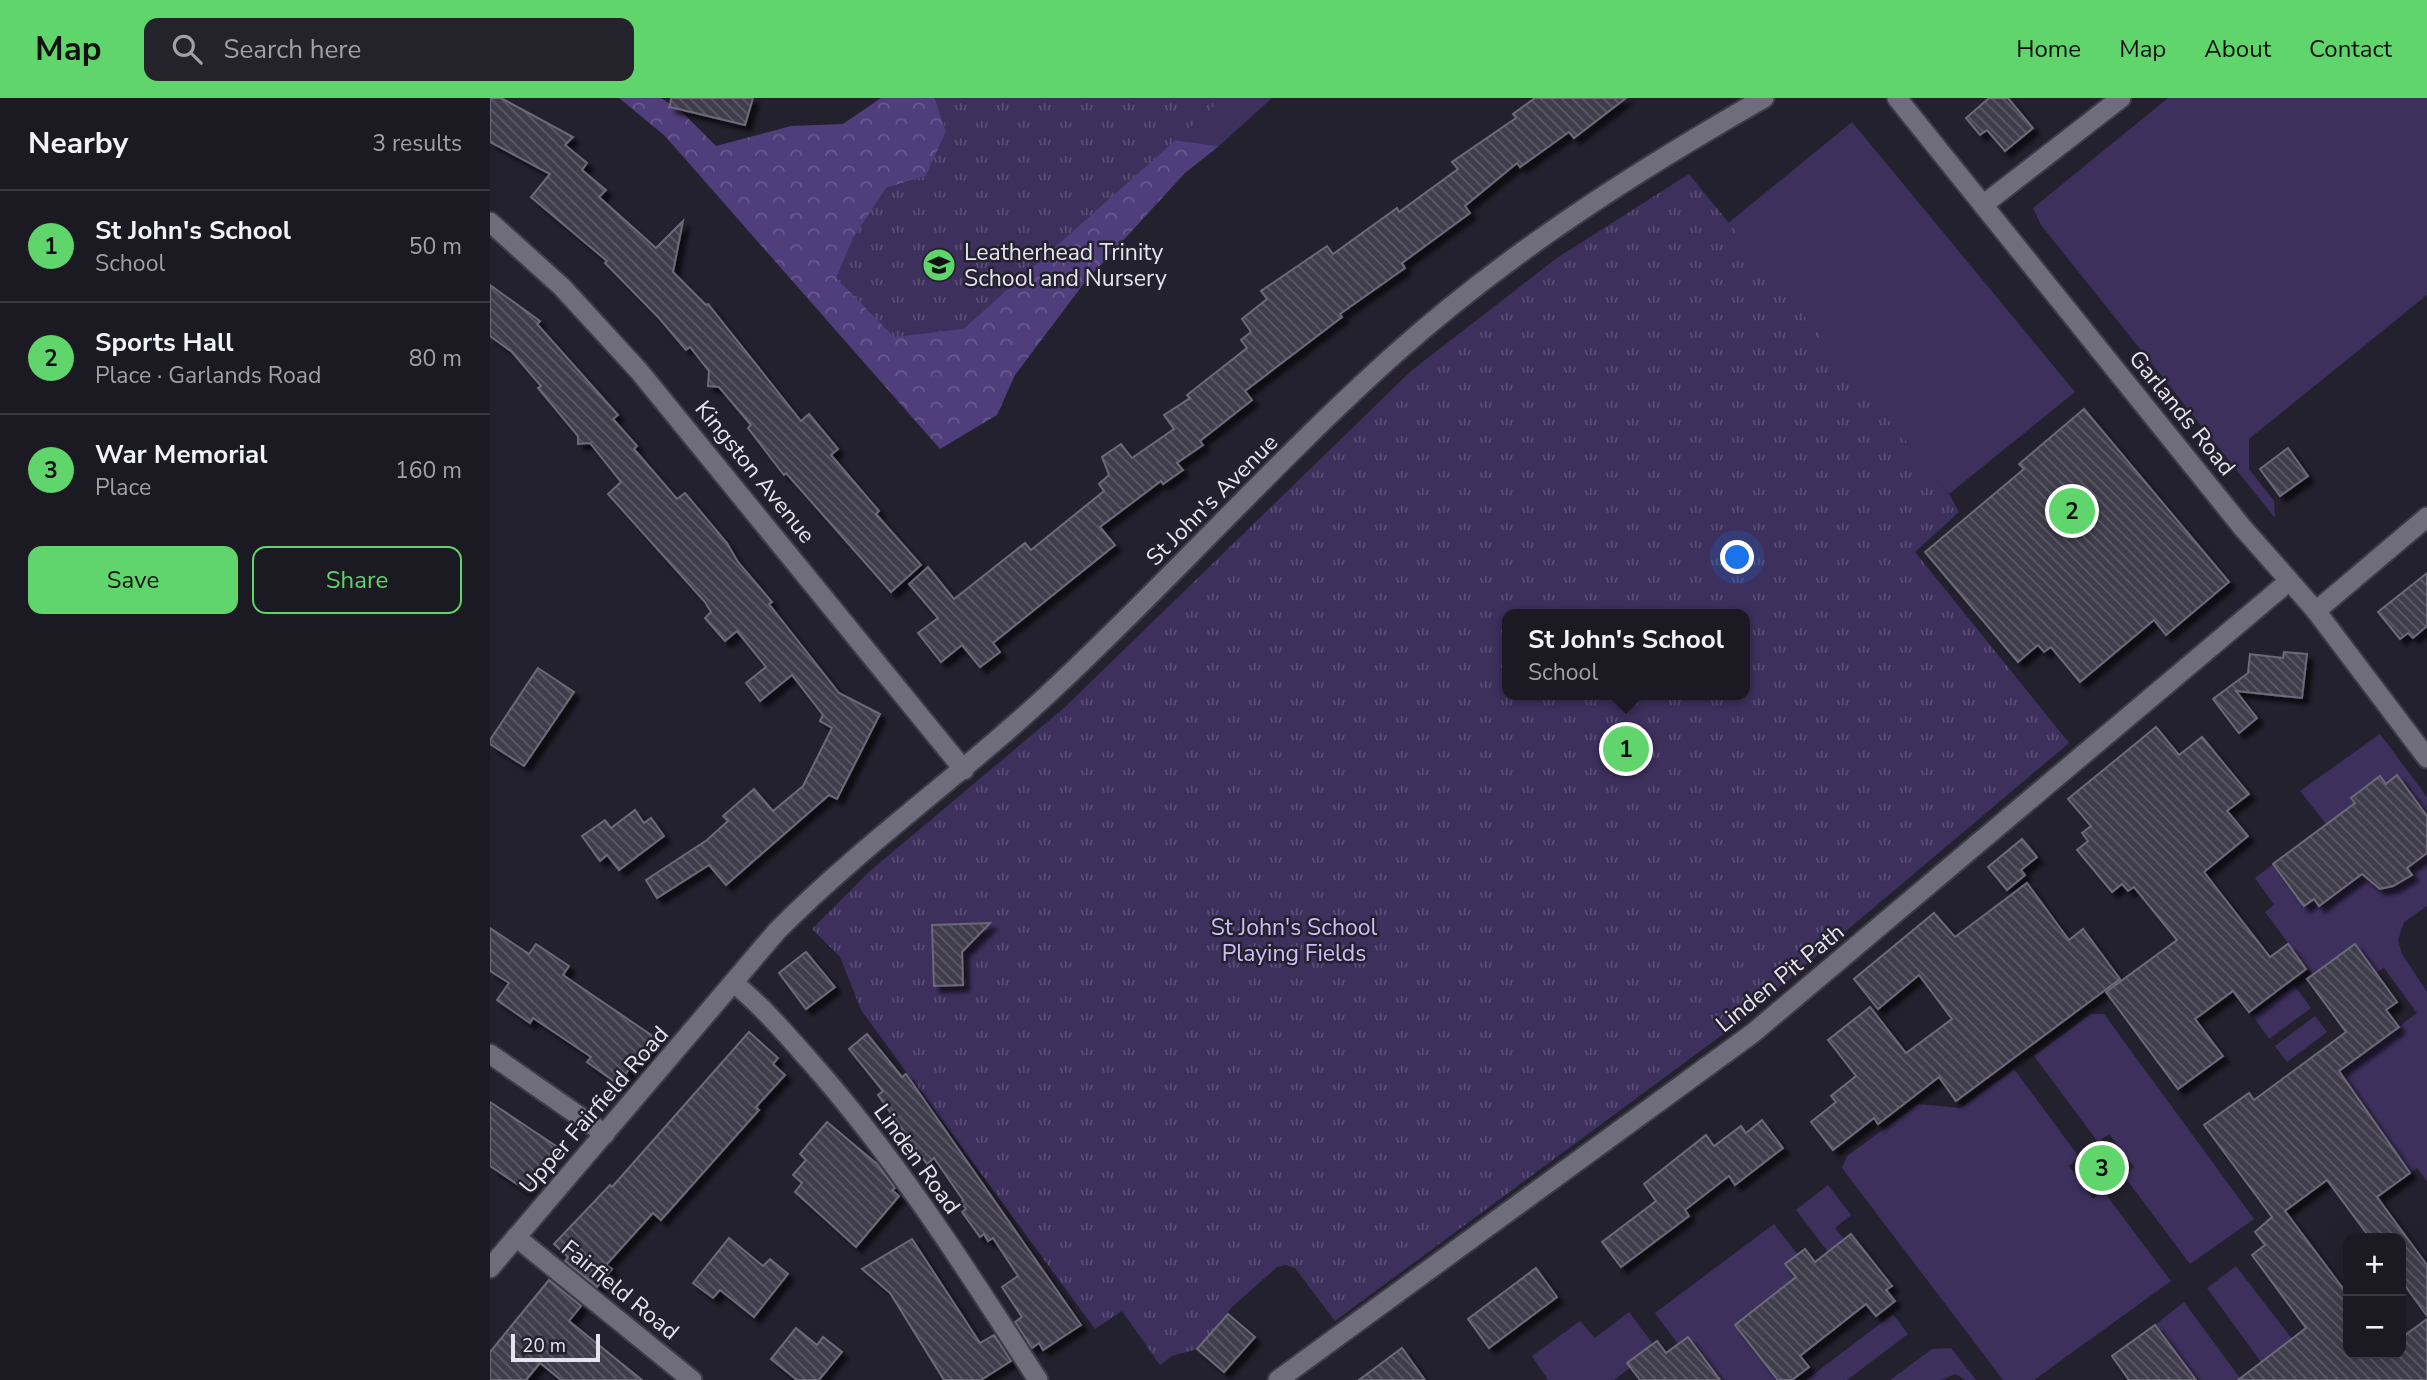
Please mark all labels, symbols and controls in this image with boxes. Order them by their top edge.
search box [144,18,634,81]
text: Map [35,27,102,72]
icon: search [168,30,206,68]
text: Search here [224,32,361,67]
text: Home [2016,33,2081,65]
text: Map [2119,33,2166,65]
text: About [2204,33,2271,65]
text: Contact [2309,33,2392,65]
text: Nearby [28,123,128,164]
text: 3 results [372,128,462,159]
text: St John's School [95,213,291,248]
text: 1 [44,231,58,262]
text: 50 m [409,231,462,262]
place label: Leatherhead Trinity School and Nursery [964,237,1167,294]
school or university icon: Leatherhead Trinity School and Nursery [920,246,958,284]
text: School [95,248,165,279]
text: Sports Hall [95,325,234,360]
text: 2 [44,343,58,374]
text: 80 m [409,343,462,374]
street label: Garlands Road [2122,344,2242,482]
text: Place · Garlands Road [95,360,321,391]
street label: Kingston Avenue [688,394,822,550]
street label: St John's Avenue [1139,427,1285,573]
text: War Memorial [95,437,268,472]
text: 3 [44,455,58,486]
text: 160 m [395,455,462,486]
text: Place [95,472,151,503]
pin: 2 [2049,485,2095,537]
your location [1720,540,1754,574]
button: Save [28,546,238,614]
button: Share [252,546,462,614]
popup [1502,609,1750,700]
text: St John's School [1528,622,1724,657]
text: School [1528,657,1598,688]
pin: 1 [1603,723,1649,775]
park label: St John's School Playing Fields [1211,912,1378,969]
street label: Linden Pit Path [1709,917,1851,1039]
street label: Upper Fairfield Road [512,1019,676,1201]
street label: Linden Road [867,1098,967,1220]
pin: 3 [2079,1142,2125,1194]
street label: Fairfield Road [555,1233,685,1347]
map controls [2343,1233,2406,1359]
button: + [2343,1233,2406,1296]
button: − [2343,1296,2406,1359]
scale bar [511,1331,600,1363]
text: 20 m [522,1333,566,1359]

